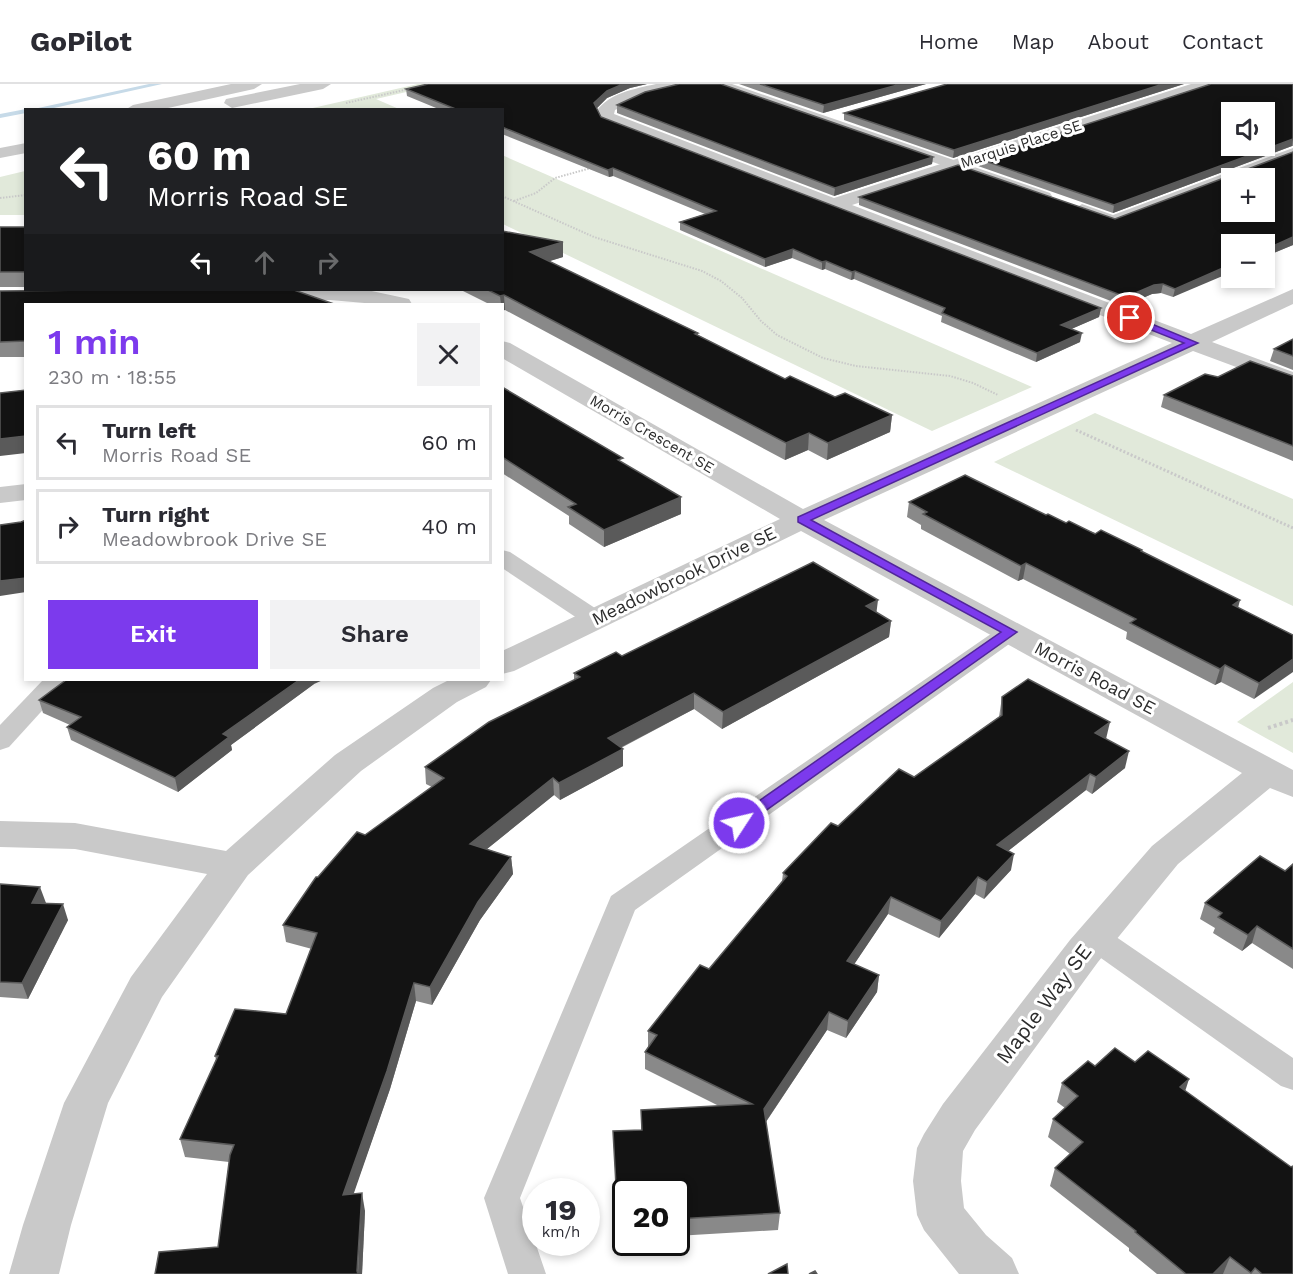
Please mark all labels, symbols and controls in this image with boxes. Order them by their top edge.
text: GoPilot [30,25,132,58]
text: Home [919,29,979,54]
text: Map [1012,29,1055,54]
text: About [1088,29,1149,54]
text: Contact [1182,29,1263,54]
map controls [1221,102,1275,288]
button: sound [1221,102,1275,156]
street label: Marquis Place SE [958,116,1084,172]
text: 60 m [147,131,251,180]
icon: left [48,132,126,210]
button: + [1221,168,1275,222]
text: Morris Road SE [147,181,348,213]
button: − [1221,234,1275,288]
icon: left [185,246,218,279]
icon: ahead [248,246,281,279]
icon: right [311,246,344,279]
pin [1104,292,1155,343]
icon: arrive [1113,301,1146,334]
text: 1 min [48,321,140,363]
button: close [417,323,480,386]
text: 230 m · 18:55 [48,365,177,389]
street label: Morris Crescent SE [587,391,717,477]
text: Turn left [102,418,196,443]
icon: left [51,426,84,459]
text: 60 m [421,430,477,455]
text: Morris Road SE [102,443,251,467]
text: Turn right [102,502,209,527]
icon: right [51,510,84,543]
text: 40 m [421,514,477,539]
street label: Meadowbrook Drive SE [588,522,779,629]
text: Meadowbrook Drive SE [102,527,327,551]
button: Exit [48,600,258,669]
button: Share [270,600,480,669]
street label: Morris Road SE [1031,637,1159,718]
position arrow [707,791,771,855]
street label: Maple Way SE [991,939,1097,1068]
speed limit sign: 20 [612,1178,690,1256]
text: 19 [545,1192,577,1227]
text: km/h [542,1223,580,1241]

